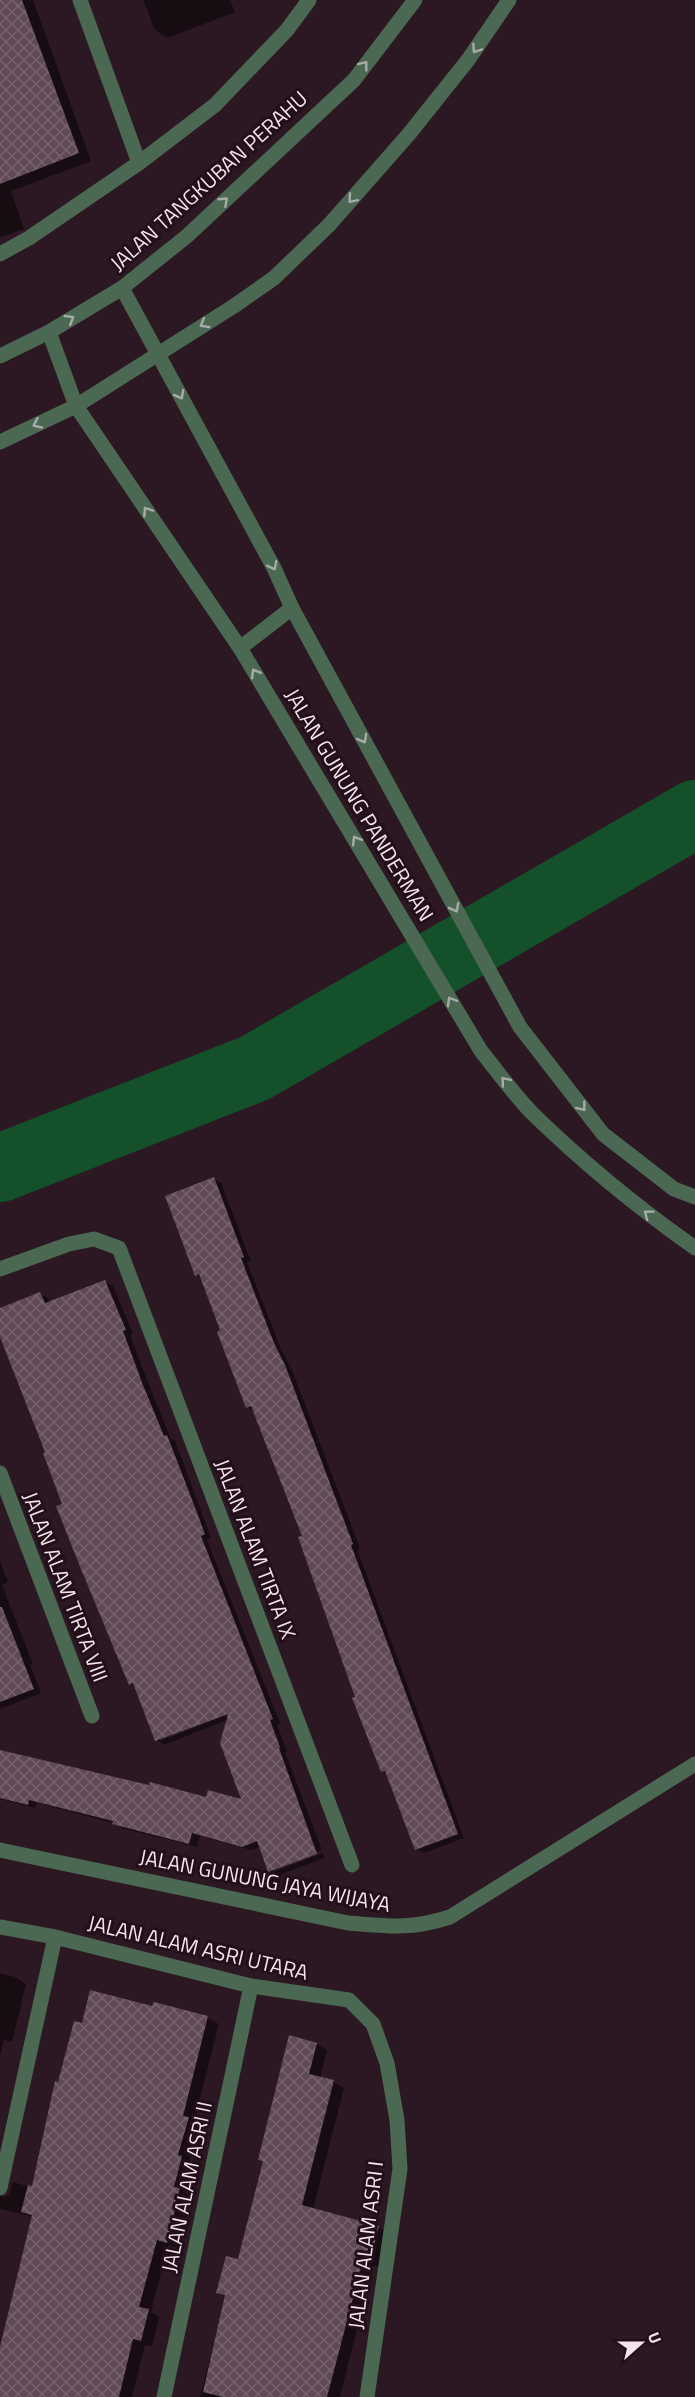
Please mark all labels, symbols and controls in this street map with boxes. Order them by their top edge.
one-way arrow [472,42,483,53]
one-way arrow [357,61,368,72]
street label: JALAN TANGKUBAN PERAHU [102,83,314,278]
one-way arrow [348,192,359,203]
one-way arrow [217,197,228,208]
one-way arrow [64,315,74,327]
one-way arrow [200,317,210,329]
one-way arrow [173,389,184,399]
one-way arrow [33,417,44,429]
one-way arrow [143,507,154,518]
one-way arrow [266,560,277,571]
one-way arrow [251,669,263,679]
street label: JALAN GUNUNG PANDERMAN [277,682,442,927]
one-way arrow [356,733,368,743]
one-way arrow [352,836,364,846]
one-way arrow [448,902,459,912]
one-way arrow [447,997,458,1007]
one-way arrow [502,1077,513,1088]
one-way arrow [574,1100,585,1111]
one-way arrow [643,1210,654,1221]
street label: JALAN ALAM TIRTA IX [207,1454,305,1643]
street label: JALAN ALAM TIRTA VIII [15,1487,117,1686]
street label: JALAN GUNUNG JAYA WIJAYA [137,1840,394,1920]
street label: JALAN ALAM ASRI UTARA [85,1906,312,1988]
street label: JALAN ALAM ASRI II [152,2098,220,2275]
street label: JALAN ALAM ASRI I [339,2159,391,2331]
north arrow [611,2313,671,2373]
text: U [642,2328,668,2347]

